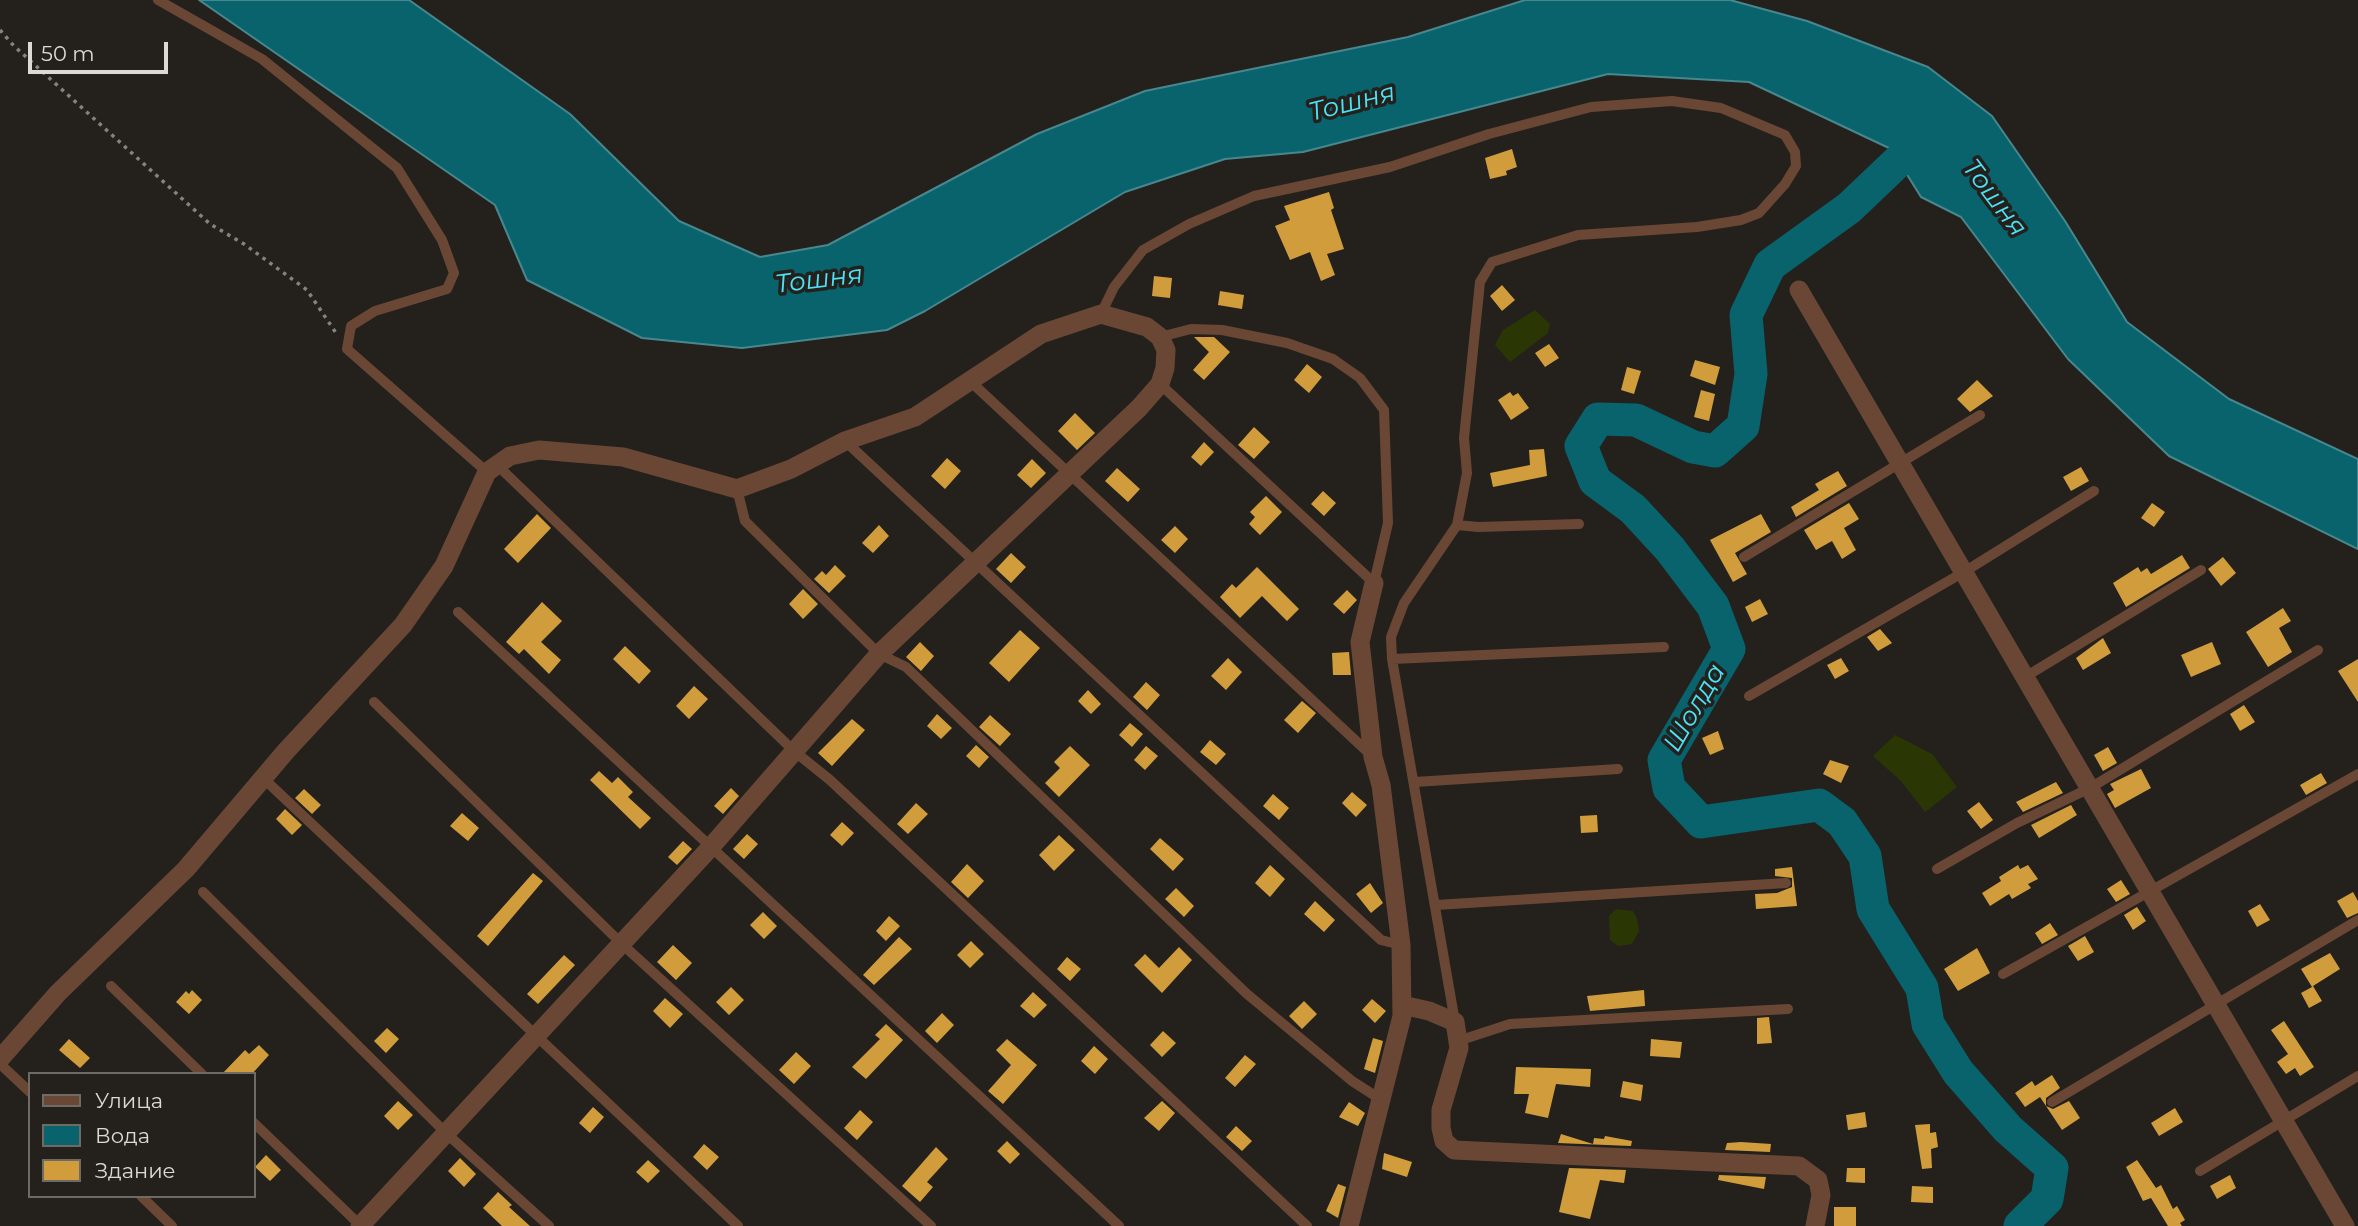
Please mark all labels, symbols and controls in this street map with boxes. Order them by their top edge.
scale bar [32,28,172,72]
text: 50 m [41,41,95,66]
water label: Тошня [1306,77,1398,129]
water label: Тошня [1955,153,2033,243]
water label: Тошня [773,259,865,301]
water label: Шолда [1657,659,1733,757]
legend [28,1072,256,1198]
text: Улица [95,1088,163,1113]
text: Вода [95,1123,150,1148]
text: Здание [95,1158,176,1183]

